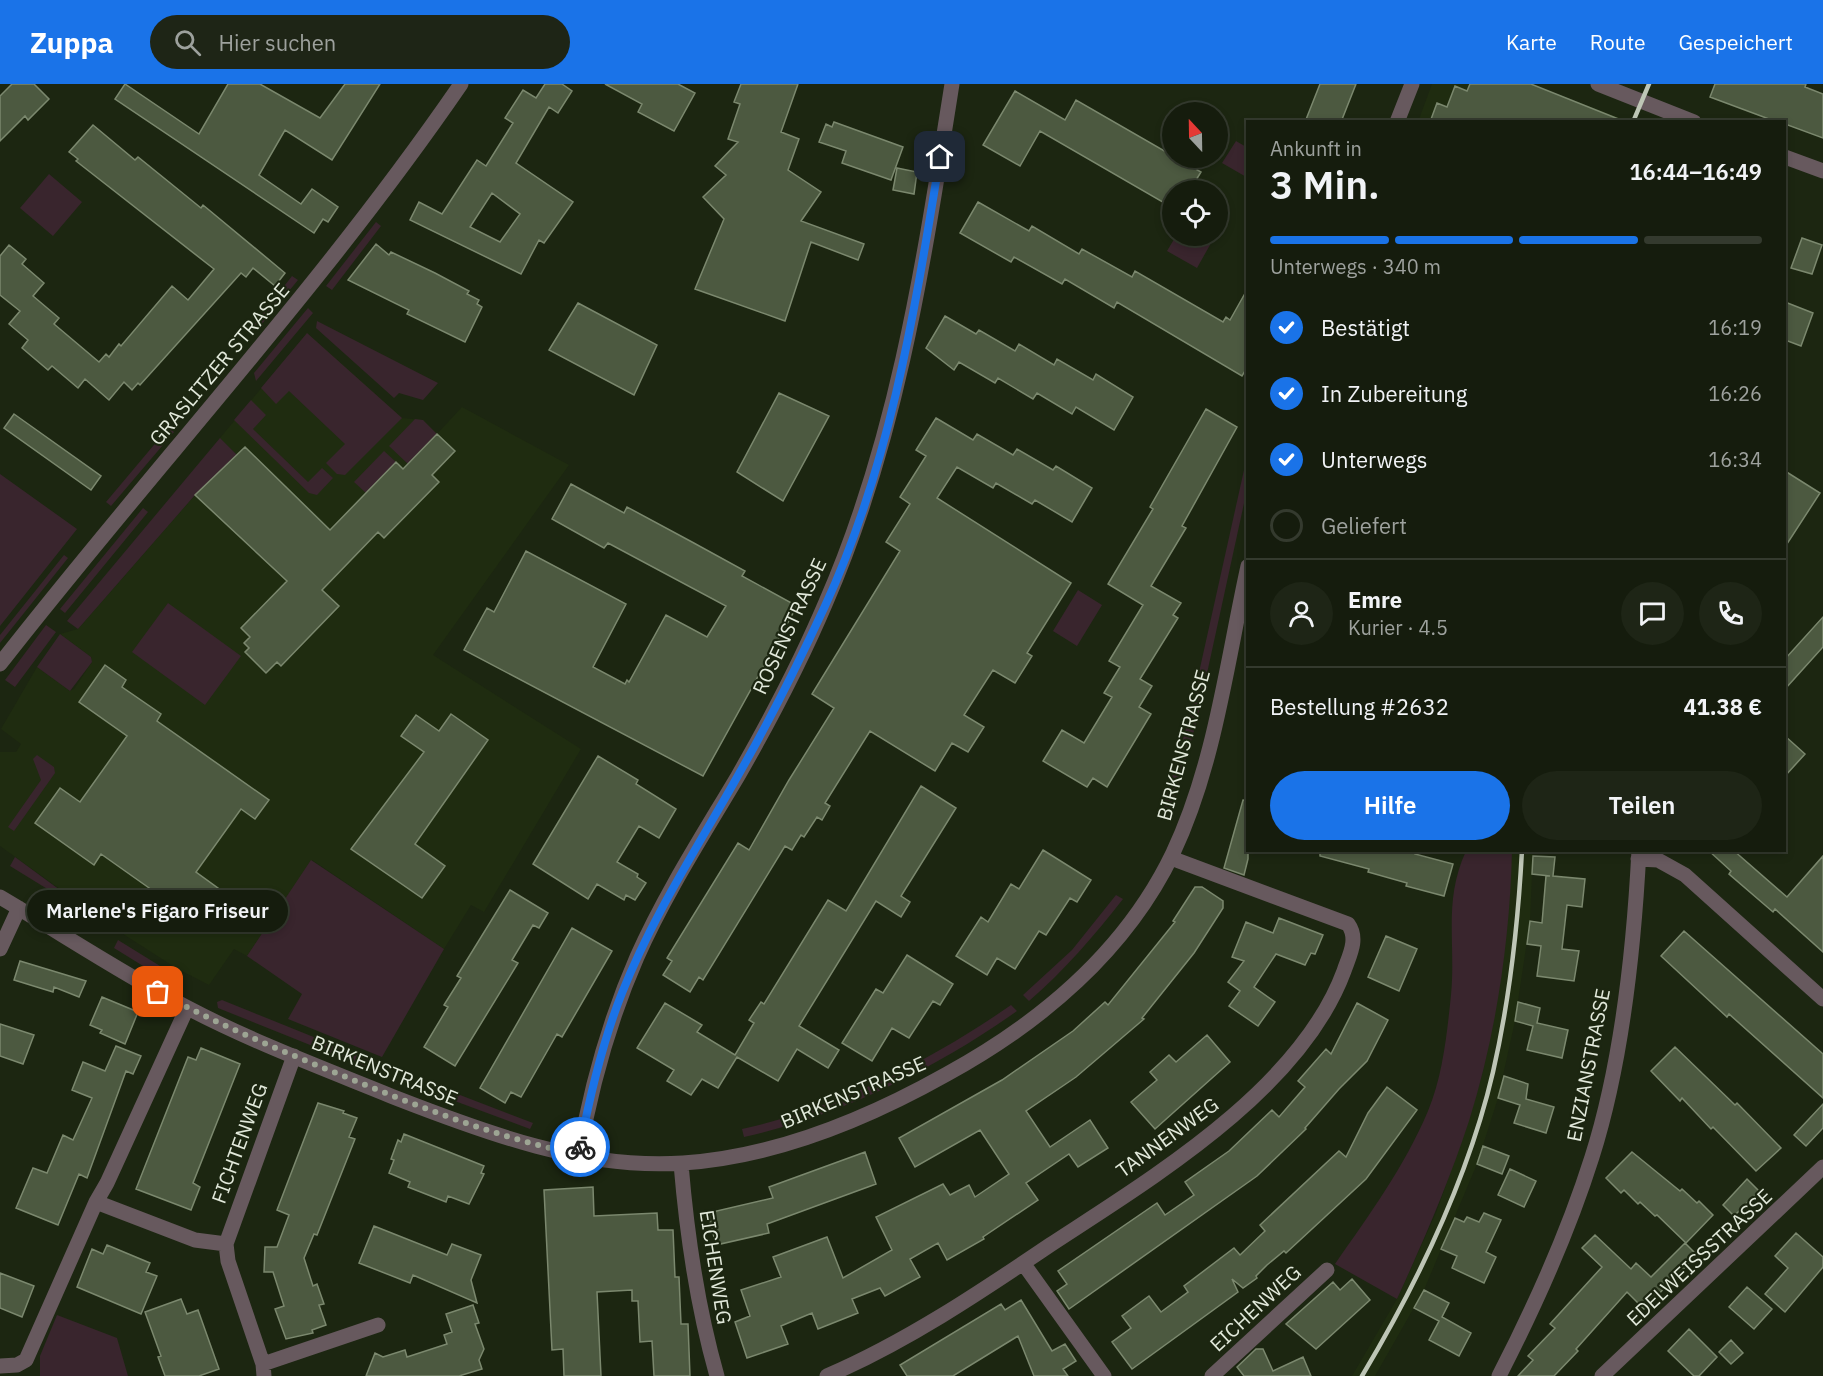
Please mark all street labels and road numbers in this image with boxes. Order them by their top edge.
street label: GRASLITZER STRASSE [143,277,295,451]
street label: ROSENSTRASSE [746,554,832,698]
street label: BIRKENSTRASSE [1150,666,1216,824]
street label: ENZIANSTRASSE [1560,986,1616,1144]
street label: BIRKENSTRASSE [308,1028,462,1112]
street label: BIRKENSTRASSE [776,1049,930,1135]
street label: FICHTENWEG [205,1079,273,1207]
street label: TANNENWEG [1110,1091,1224,1183]
street label: EDELWEISSSTRASSE [1620,1182,1778,1332]
street label: EICHENWEG [694,1208,738,1326]
street label: EICHENWEG [1204,1259,1306,1357]

